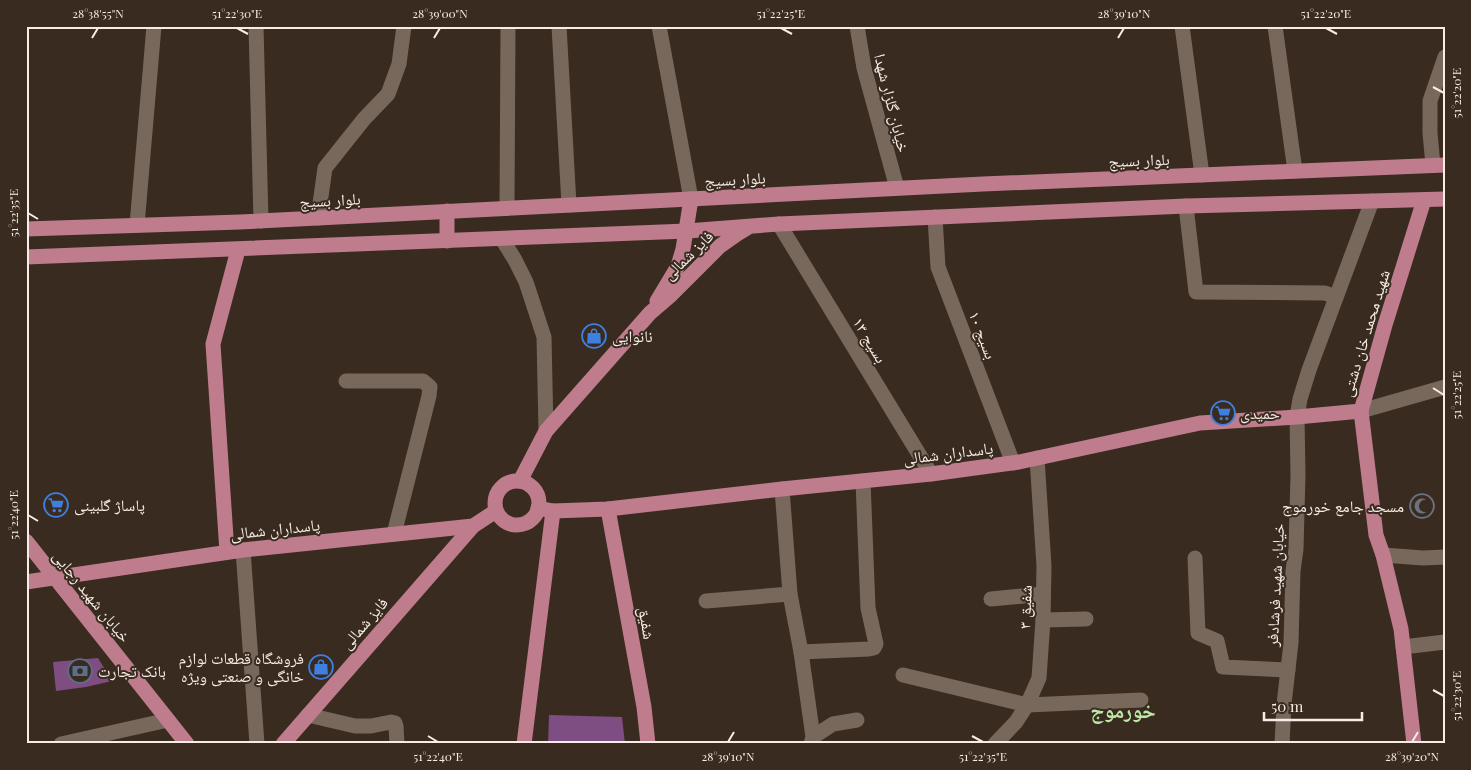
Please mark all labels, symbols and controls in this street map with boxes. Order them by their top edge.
text: 28°38'55"N [72,5,124,21]
text: 51°22'30"E [212,5,262,21]
text: 28°39'00"N [412,5,468,21]
text: 51°22'25"E [757,5,805,21]
text: 28°39'10"N [1098,5,1151,21]
text: 51°22'20"E [1301,5,1351,21]
street label: خیابان گلزار شهدا [869,51,915,155]
text: 51°22'20"E [1448,68,1464,118]
street label: بلوار بسیج [1108,148,1170,172]
street label: بلوار بسیج [704,166,766,192]
street label: بلوار بسیج [299,187,361,213]
text: 51°22'35"E [5,189,21,237]
street label: فایز شمالی [658,225,718,285]
street label: شهید محمد خان دشتی [1335,267,1395,399]
street label: بسیج ۱۰ [964,308,1002,362]
street label: بسیج ۱۳ [848,313,892,367]
shop icon: نانوایی [581,323,607,349]
place label: نانوایی [612,325,653,347]
text: 51°22'25"E [1448,371,1464,419]
supermarket icon: حمیدی [1210,400,1236,426]
place label: حمیدی [1240,402,1280,424]
street label: پاسداران شمالی [902,437,994,469]
text: 51°22'40"E [5,490,21,540]
supermarket icon: پاساژ گلبینی [43,492,69,518]
mosque icon: مسجد جامع خورموج [1409,493,1435,519]
place label: پاساژ گلبینی [74,494,145,516]
place label: مسجد جامع خورموج [1282,495,1404,517]
street label: پاسداران شمالی [229,513,321,545]
street label: خیابان شهید فرشادفر [1261,523,1289,648]
street label: خیابان شهید رجایی [48,545,136,647]
street label: شفیق ۳ [1013,585,1037,629]
street label: فایز شمالی [335,592,393,654]
street label: شفیق [633,605,661,641]
place label: فروشگاه قطعات لوازم خانگی و صنعتی ویژه [178,647,304,687]
shop icon: فروشگاه قطعات لوازم خانگی و صنعتی ویژه [308,654,334,680]
bank icon: بانک تجارت [67,658,93,684]
place label: بانک تجارت [98,660,166,681]
text: 51°22'30"E [1448,671,1464,721]
scale bar [1264,690,1361,722]
district label: خورموج [1090,695,1156,724]
text: 50 m [1271,696,1304,716]
text: 51°22'40"E [413,748,463,764]
text: 28°39'10"N [702,748,755,764]
text: 51°22'35"E [959,748,1007,764]
text: 28°39'20"N [1385,748,1440,764]

